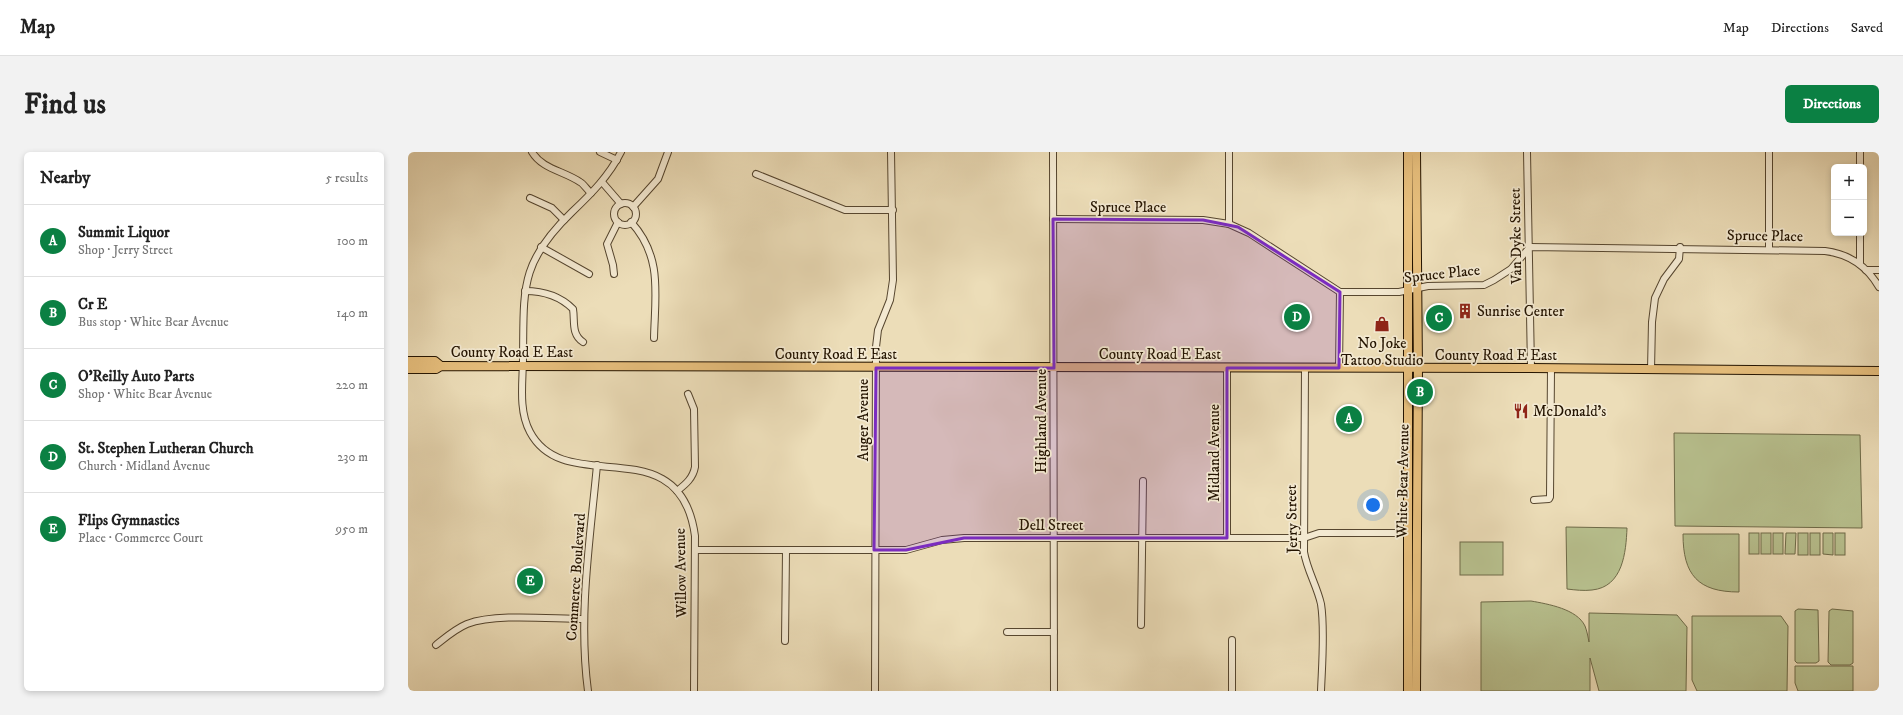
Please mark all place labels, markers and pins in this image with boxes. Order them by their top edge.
pin: D [1284,302,1310,332]
building icon: Sunrise Center [1456,302,1474,320]
place label: Sunrise Center [1477,302,1565,321]
pin: C [1426,303,1452,333]
shop icon: No Joke Tattoo Studio [1373,315,1391,333]
place label: No Joke Tattoo Studio [1341,334,1423,370]
pin: B [1407,377,1433,407]
restaurant icon: McDonald's [1512,402,1530,420]
place label: McDonald's [1533,402,1606,421]
pin: A [1336,404,1362,434]
pin: E [517,566,543,596]

